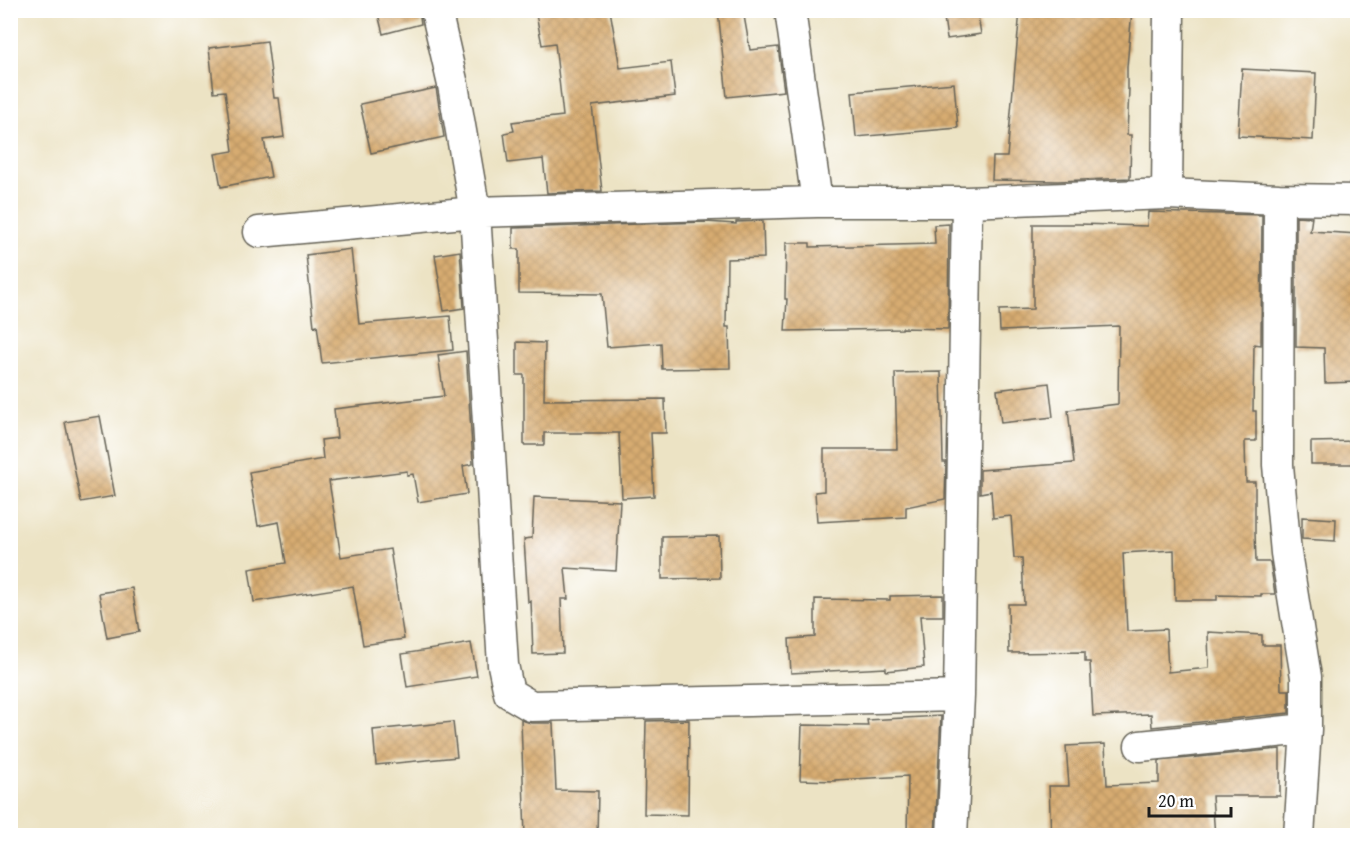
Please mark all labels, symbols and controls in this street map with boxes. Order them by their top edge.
scale bar [1149,780,1232,818]
text: 20 m [1158,787,1194,814]

